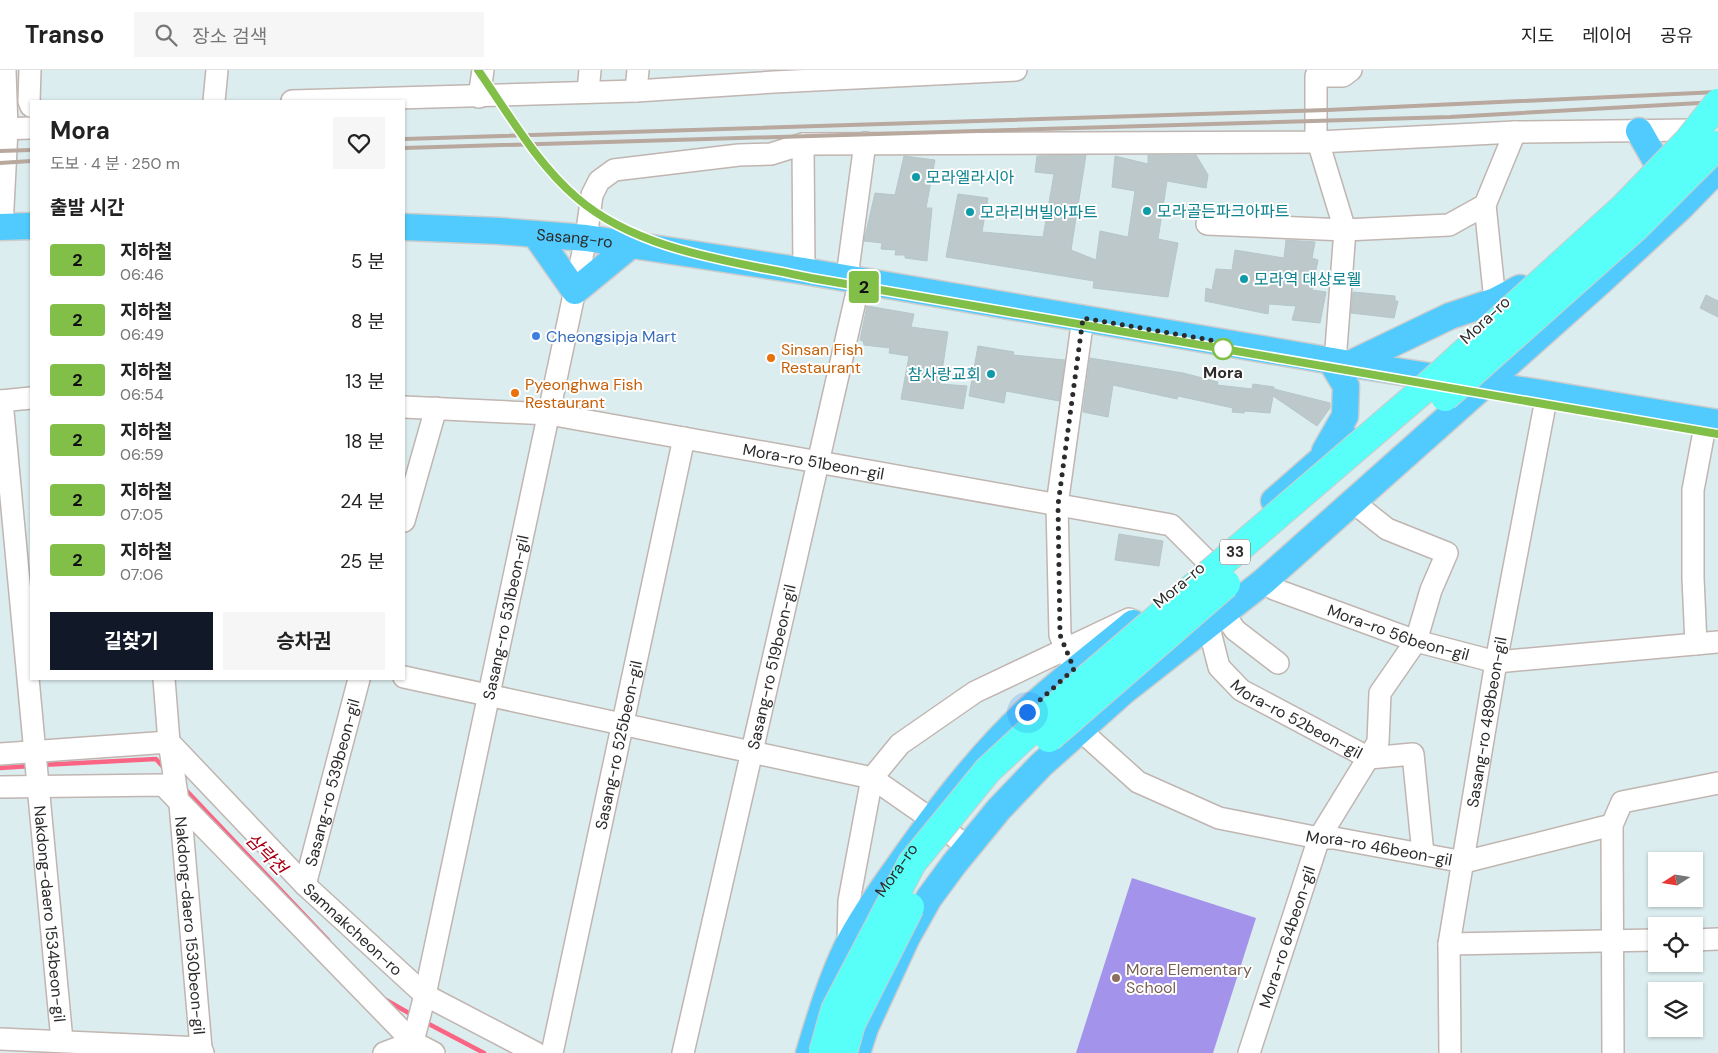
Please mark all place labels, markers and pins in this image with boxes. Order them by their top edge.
place label: 모라엘라시아 [926,167,1015,188]
marker: 모라엘라시아 [910,171,922,183]
place label: 모라골든파크아파트 [1157,201,1289,222]
place label: 모라리버빌아파트 [980,202,1098,223]
marker: 모라골든파크아파트 [1141,205,1153,217]
marker: 모라리버빌아파트 [964,206,976,218]
place label: 모라역 대상로웰 [1254,269,1361,290]
marker: 모라역 대상로웰 [1238,273,1250,285]
place label: Cheongsipja Mart [546,326,676,347]
marker: Cheongsipja Mart [530,330,542,342]
marker: Mora [1212,338,1234,360]
place label: Sinsan Fish Restaurant [781,339,863,378]
marker: Sinsan Fish Restaurant [765,352,777,364]
place label: Mora [1203,362,1243,383]
place label: 참사랑교회 [907,364,981,385]
marker: 참사랑교회 [985,368,997,380]
place label: Pyeonghwa Fish Restaurant [525,374,643,413]
marker: Pyeonghwa Fish Restaurant [509,387,521,399]
place label: Mora Elementary School [1126,959,1252,998]
marker: Mora Elementary School [1110,972,1122,984]

